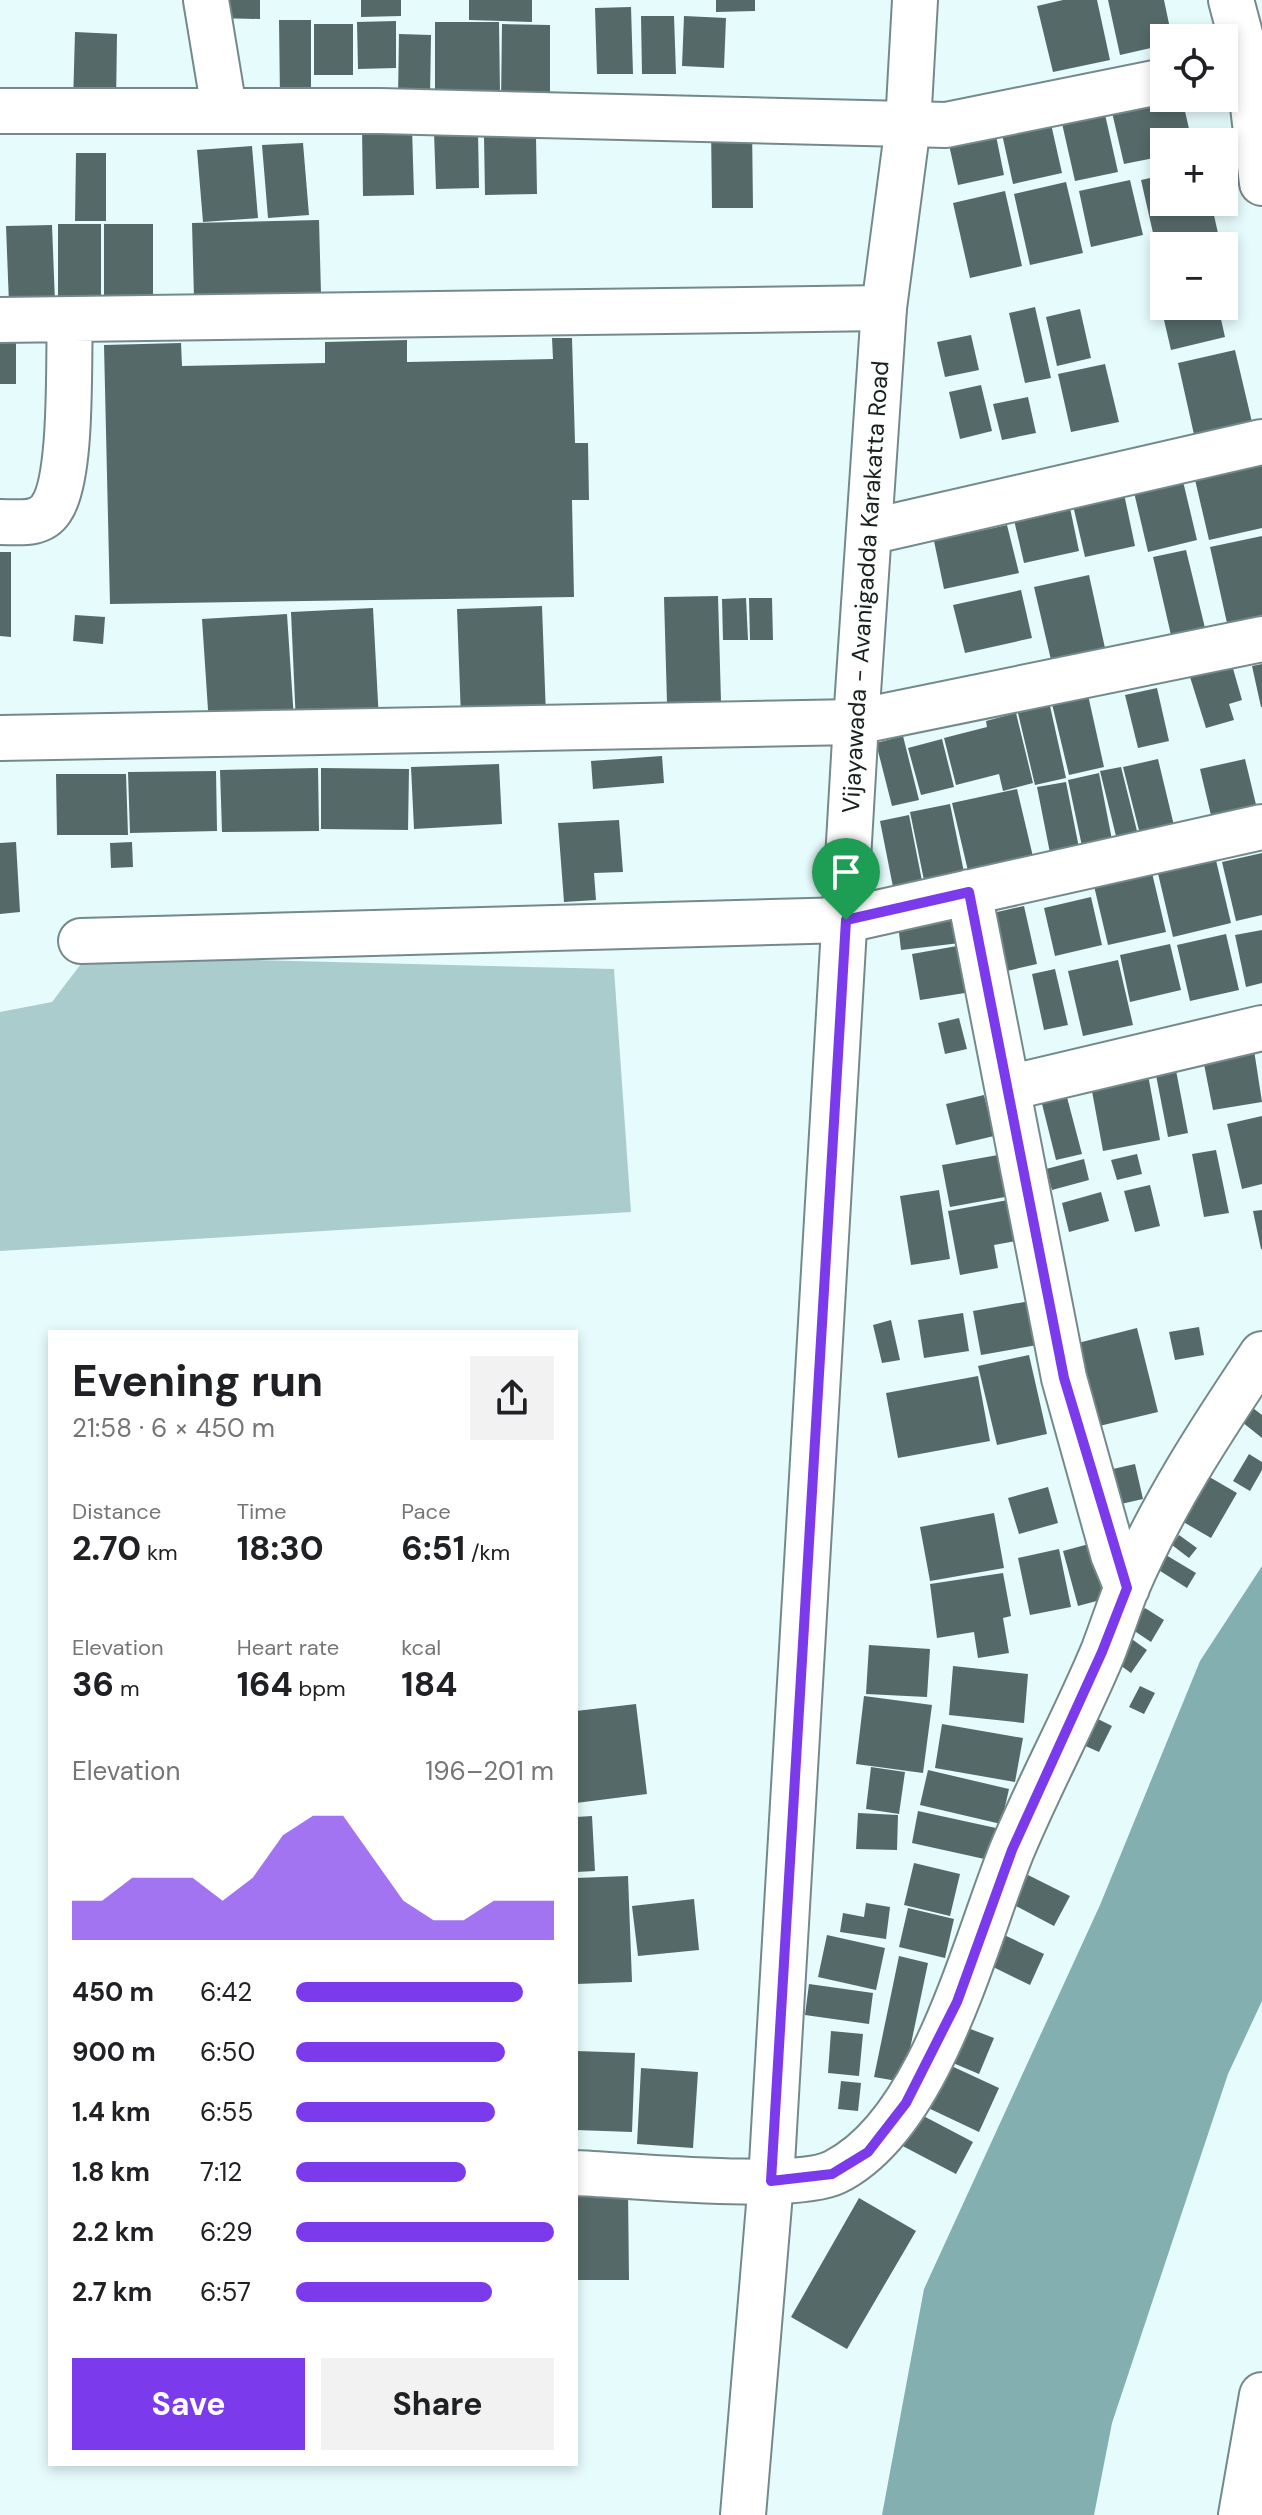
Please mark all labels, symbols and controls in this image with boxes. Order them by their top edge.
map controls [1150,24,1238,320]
button: locate [1150,24,1238,112]
button: + [1150,128,1238,216]
button: − [1150,232,1238,320]
street label: Vijayawada - Avanigadda Karakatta Road [835,360,895,814]
pin [812,838,880,920]
icon: arrive [824,850,868,894]
text: Evening run [72,1352,323,1410]
button: share [470,1356,554,1440]
text: 21:58 · 6 × 450 m [72,1411,275,1445]
text: Distance [72,1497,161,1526]
text: Time [237,1497,286,1526]
text: Pace [401,1497,451,1526]
text: 2.70 [72,1526,141,1571]
text: 18:30 [237,1526,324,1571]
text: 6:51 [401,1526,465,1571]
text: km [141,1538,178,1567]
text: /km [465,1538,510,1567]
text: Elevation [72,1633,164,1662]
text: Heart rate [237,1633,339,1662]
text: kcal [401,1633,441,1662]
text: 36 [72,1662,114,1707]
text: 164 [237,1662,293,1707]
text: 184 [401,1662,457,1707]
text: m [114,1674,140,1703]
text: bpm [293,1674,346,1703]
text: Elevation [72,1754,180,1788]
text: 196–201 m [425,1754,554,1788]
text: 450 m [72,1975,154,2009]
text: 6:42 [200,1975,252,2009]
text: 900 m [72,2035,156,2069]
text: 6:50 [200,2035,255,2069]
text: 1.4 km [72,2095,151,2129]
text: 6:55 [200,2095,253,2129]
text: 1.8 km [72,2155,150,2189]
text: 7:12 [200,2155,242,2189]
text: 2.2 km [72,2215,154,2249]
text: 6:29 [200,2215,253,2249]
text: 2.7 km [72,2275,152,2309]
text: 6:57 [200,2275,251,2309]
button: Save [72,2358,305,2450]
button: Share [321,2358,554,2450]

